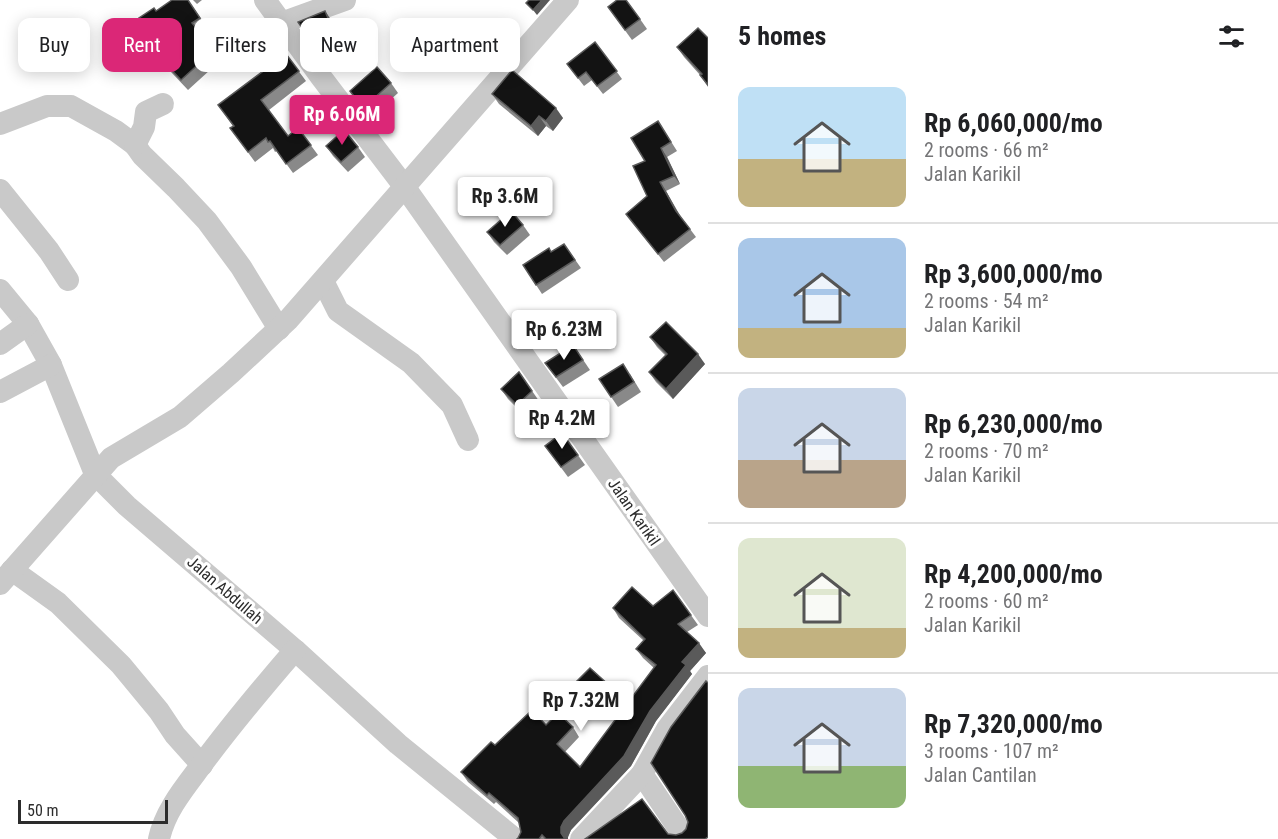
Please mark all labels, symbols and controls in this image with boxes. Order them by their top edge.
chip: Buy [18,18,90,72]
chip: Rent [102,18,182,72]
chip: Filters [194,18,288,72]
chip: New [300,18,378,72]
chip: Apartment [390,18,520,72]
icon: filters [1215,20,1248,53]
text: 5 homes [738,21,826,51]
pin: Rp 6.06M [280,95,404,146]
text: Rp 6.06M [304,102,380,126]
text: Rp 6,060,000/mo [924,108,1103,138]
icon: home [786,111,858,183]
text: 2 rooms · 66 m² [924,138,1049,162]
text: Jalan Karikil [924,162,1021,186]
pin: Rp 3.6M [450,177,560,228]
text: Rp 3.6M [472,184,538,208]
text: Rp 3,600,000/mo [924,259,1103,289]
icon: home [786,262,858,334]
text: 2 rooms · 54 m² [924,289,1049,313]
pin: Rp 6.23M [502,310,626,361]
text: Jalan Karikil [924,313,1021,337]
text: Rp 6.23M [526,317,602,341]
pin: Rp 4.2M [507,399,617,450]
text: Rp 4.2M [529,406,595,430]
text: Rp 6,230,000/mo [924,409,1103,439]
icon: home [786,412,858,484]
text: 2 rooms · 70 m² [924,439,1049,463]
text: Jalan Karikil [924,463,1021,487]
street label: Jalan Karikil [604,475,664,549]
street label: Jalan Abdullah [183,552,267,628]
text: Rp 4,200,000/mo [924,559,1103,589]
icon: home [786,562,858,634]
text: 2 rooms · 60 m² [924,589,1049,613]
text: Jalan Karikil [924,613,1021,637]
pin: Rp 7.32M [519,681,643,732]
text: Rp 7.32M [543,688,619,712]
text: Rp 7,320,000/mo [924,709,1103,739]
icon: home [786,712,858,784]
text: 3 rooms · 107 m² [924,739,1059,763]
text: Jalan Cantilan [924,763,1037,787]
scale bar [18,797,168,824]
text: 50 m [27,801,59,820]

